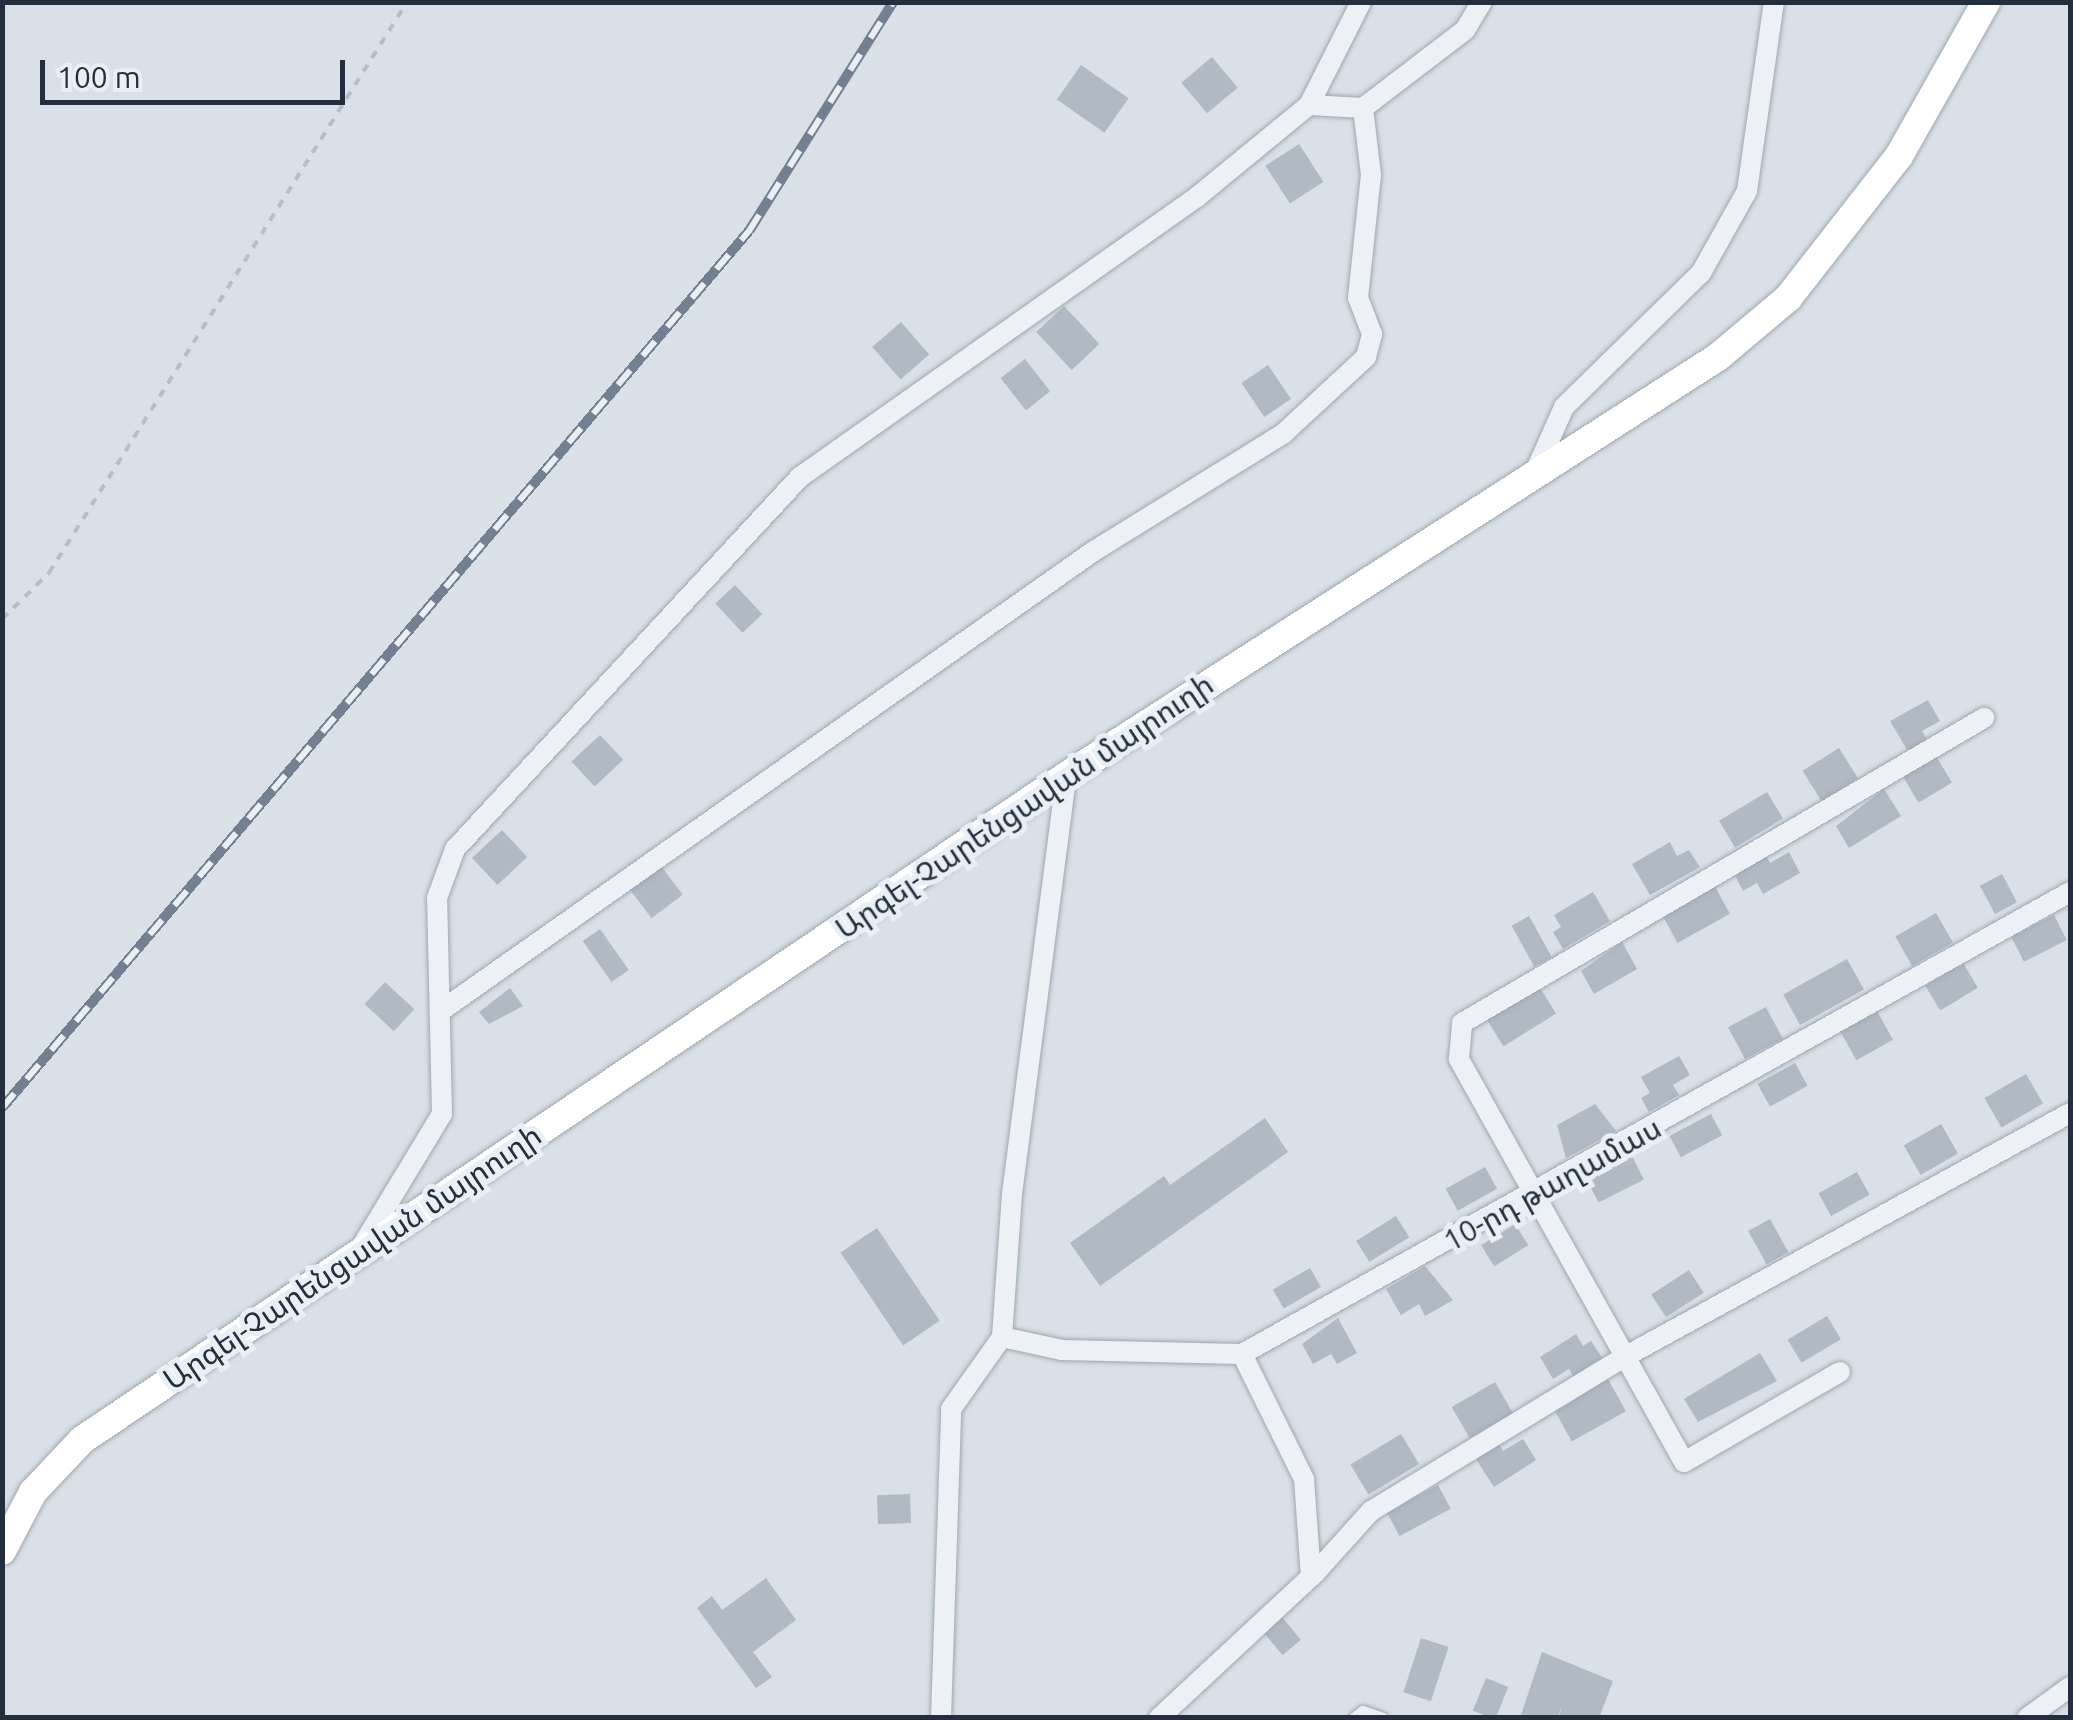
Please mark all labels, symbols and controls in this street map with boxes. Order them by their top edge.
scale bar [45,40,350,102]
text: 100 m [57,60,141,94]
street label: Արգել-Չարենցավան մայրուղի [828,666,1220,946]
street label: 10-րդ թաղամաս [1437,1109,1667,1259]
street label: Արգել-Չարենցավան մայրուղի [156,1117,548,1397]

